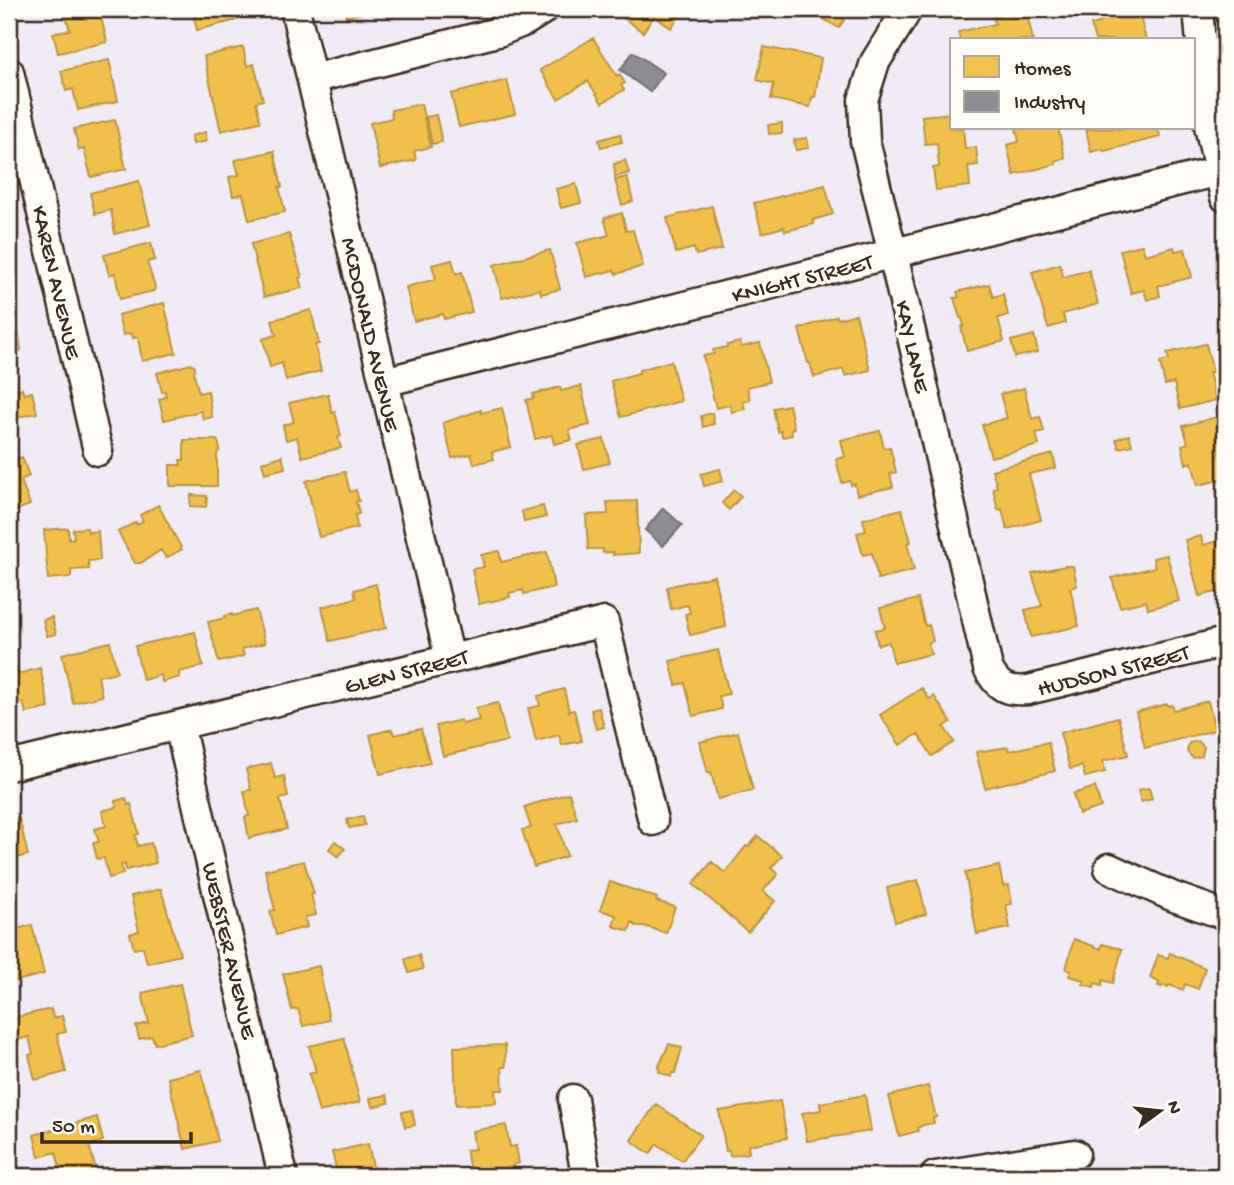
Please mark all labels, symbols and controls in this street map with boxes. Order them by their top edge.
legend [950,38,1196,130]
text: Homes [1014,58,1072,83]
text: Industry [1014,92,1085,117]
street label: KAREN AVENUE [24,204,86,364]
street label: MCDONALD AVENUE [333,235,404,436]
street label: KNIGHT STREET [730,250,877,311]
street label: KAY LANE [887,298,935,397]
street label: HUDSON STREET [1035,640,1194,704]
street label: GLEN STREET [342,645,473,702]
street label: WEBSTER AVENUE [194,860,261,1043]
north arrow [1126,1076,1196,1146]
text: N [1160,1099,1186,1116]
scale bar [42,1101,191,1145]
text: 50 m [52,1116,95,1141]

